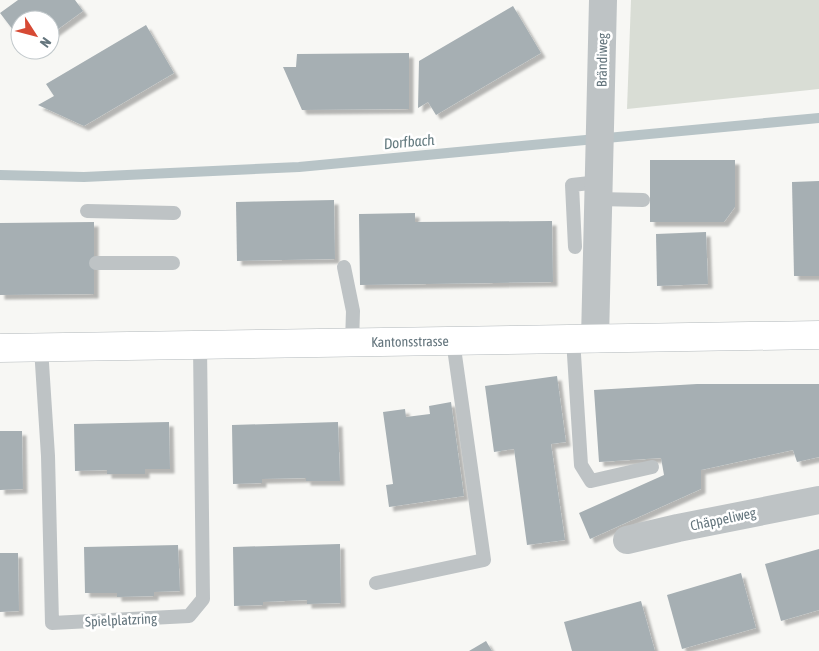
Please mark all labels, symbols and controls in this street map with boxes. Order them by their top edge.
north arrow [10,10,60,60]
street label: Brändiweg [594,33,610,87]
text: N [37,35,54,51]
water label: Dorfbach [383,131,435,152]
street label: Kantonsstrasse [371,333,449,350]
street label: Chäppeliweg [689,504,757,534]
street label: Spielplatzring [85,610,157,630]

